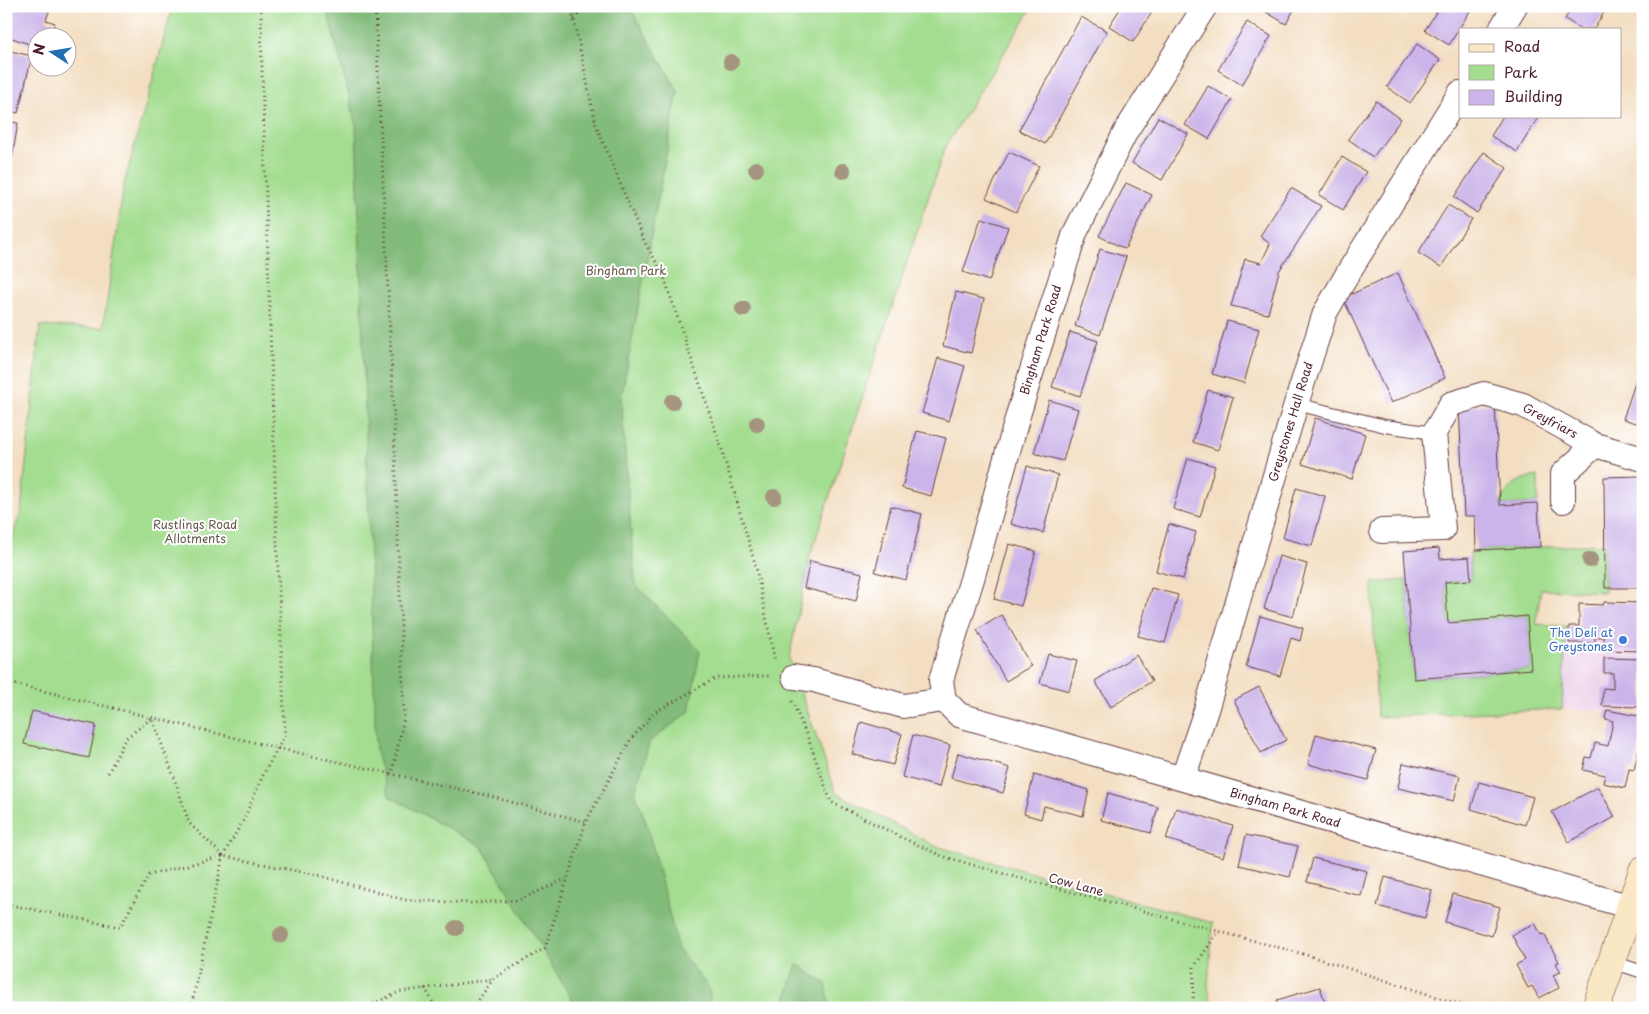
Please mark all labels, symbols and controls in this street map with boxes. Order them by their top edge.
north arrow [28,28,78,78]
legend [1459,28,1622,118]
text: Road [1504,34,1540,57]
text: N [27,42,50,57]
text: Park [1504,60,1538,83]
text: Building [1504,84,1563,107]
park label: Bingham Park [585,261,667,279]
street label: Bingham Park Road [1015,282,1065,397]
street label: Greystones Hall Road [1263,360,1317,484]
street label: Greyfriars [1520,398,1582,442]
park label: Rustlings Road Allotments [153,515,237,547]
place label: The Deli at Greystones [1549,623,1614,655]
marker: The Deli at Greystones [1617,634,1629,646]
street label: Bingham Park Road [1228,783,1343,831]
street label: Cow Lane [1047,868,1106,900]

